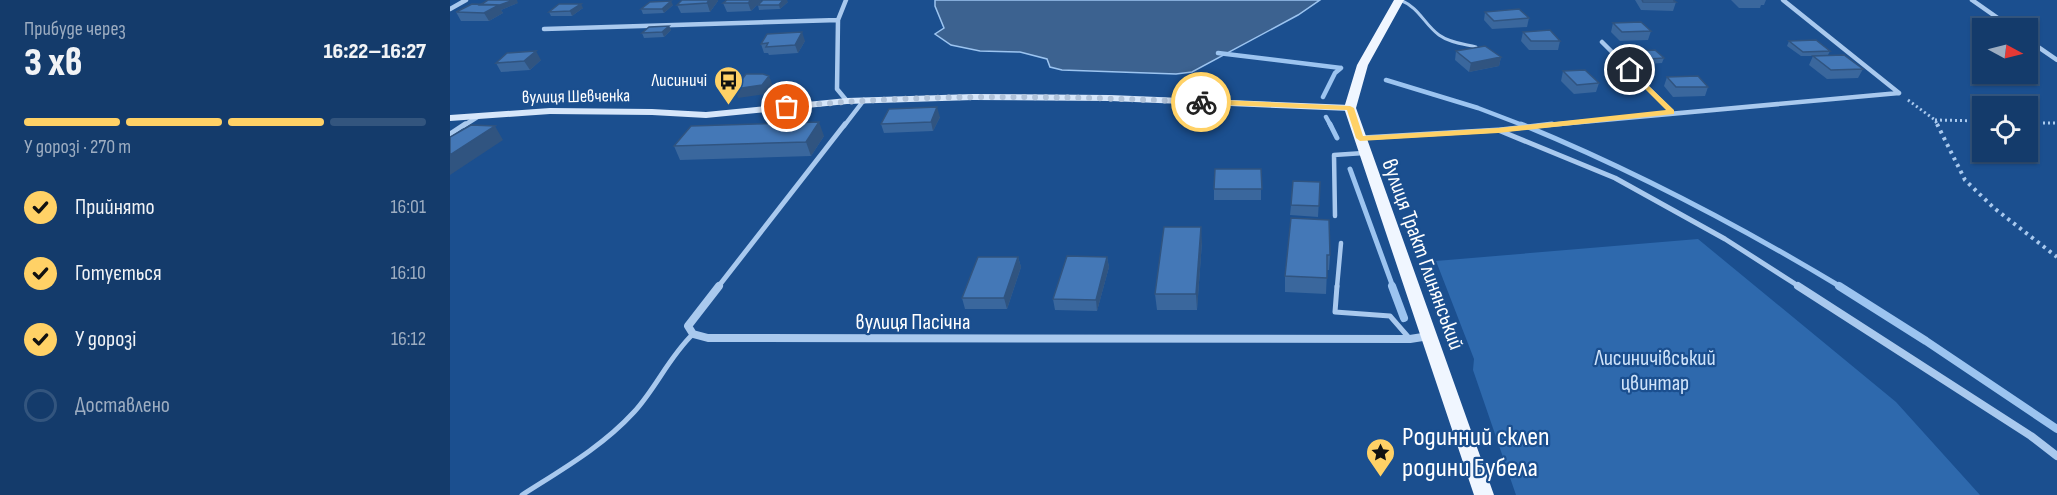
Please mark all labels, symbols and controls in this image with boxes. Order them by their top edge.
text: Прибуде через [24,17,126,41]
north arrow [1972,18,2038,84]
map controls [1972,18,2038,162]
text: 16:22–16:27 [323,38,426,65]
text: 3 хв [24,40,82,87]
pin [1604,44,1655,95]
icon: home [1613,53,1646,86]
bus stop icon: Лисиничі [712,64,744,106]
place label: Лисиничі [651,70,707,91]
courier [1171,72,1231,132]
pin [761,81,812,132]
street label: вулиця Шевченка [522,85,630,108]
icon: bike [1185,86,1218,119]
icon: bag [770,90,803,123]
button: locate [1972,96,2038,162]
text: У дорозі · 270 m [24,135,131,159]
street label: вулиця Тракт Глинянський [1376,155,1470,354]
icon: check [24,191,57,224]
text: Прийнято [75,194,155,221]
text: 16:01 [391,195,426,219]
icon: check [24,257,57,290]
text: Готується [75,260,162,287]
text: 16:10 [391,261,426,285]
street label: вулиця Пасічна [856,309,970,336]
icon: check [24,323,57,356]
text: У дорозі [75,326,136,353]
text: 16:12 [391,327,426,351]
park label: Лисиничівський цвинтар [1593,345,1716,397]
text: Доставлено [75,392,170,419]
place label: Родинний склеп родини Бубела [1402,421,1550,484]
place icon: Родинний склеп родини Бубела [1365,436,1397,478]

